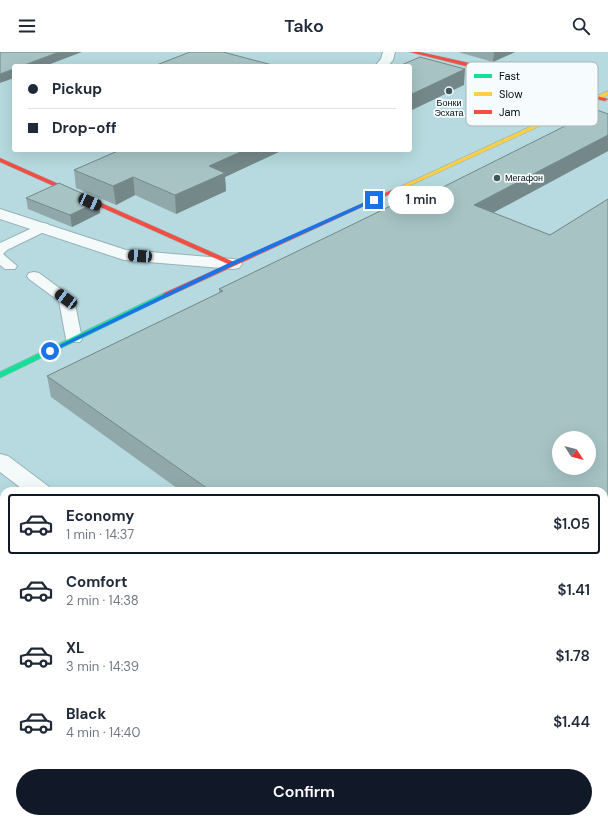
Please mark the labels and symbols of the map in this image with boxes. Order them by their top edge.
legend [466,62,598,126]
text: Fast [499,69,520,83]
marker: Бонки Эсхата [444,86,454,96]
text: Slow [499,87,523,101]
place label: Бонки Эсхата [434,97,464,119]
text: Jam [499,105,520,119]
place label: Мегафон [505,172,543,184]
marker: Мегафон [492,173,502,183]
callout: 1 min [388,186,454,214]
route end [365,191,383,209]
car [77,192,103,212]
car [128,249,152,263]
car [53,287,79,311]
route start [41,342,59,360]
north arrow [552,431,596,475]

